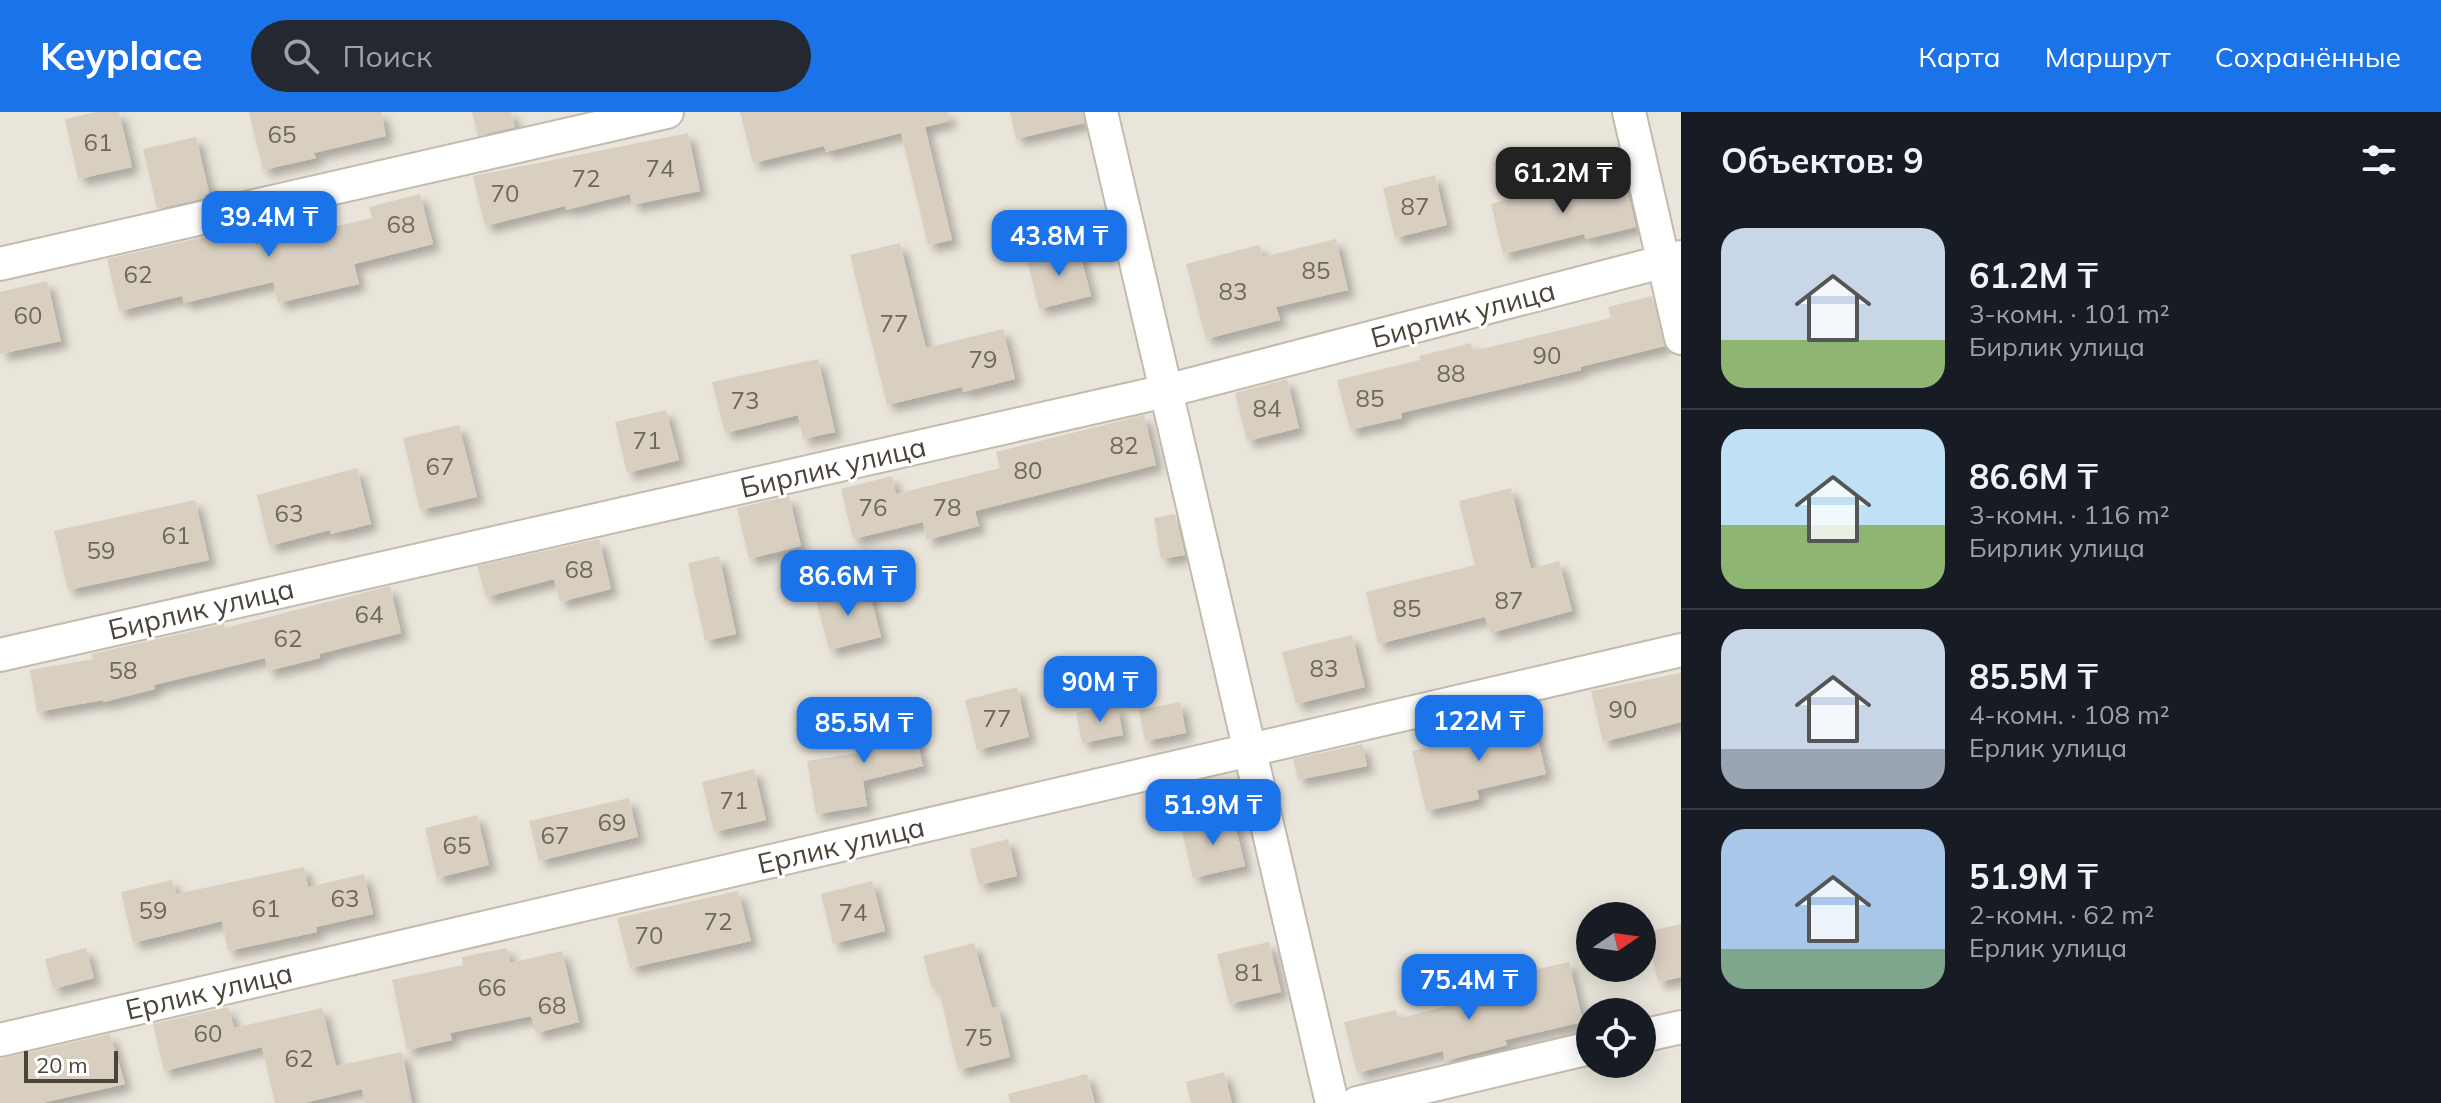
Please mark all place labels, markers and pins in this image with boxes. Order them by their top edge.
pin: 61.2M ₸ [1489,147,1637,215]
pin: 39.4M ₸ [195,191,343,259]
pin: 43.8M ₸ [985,210,1133,278]
pin: 86.6M ₸ [774,550,922,618]
pin: 90M ₸ [1044,656,1156,724]
pin: 122M ₸ [1414,695,1544,763]
pin: 85.5M ₸ [790,697,938,765]
pin: 51.9M ₸ [1139,779,1287,847]
pin: 75.4M ₸ [1395,954,1543,1022]

